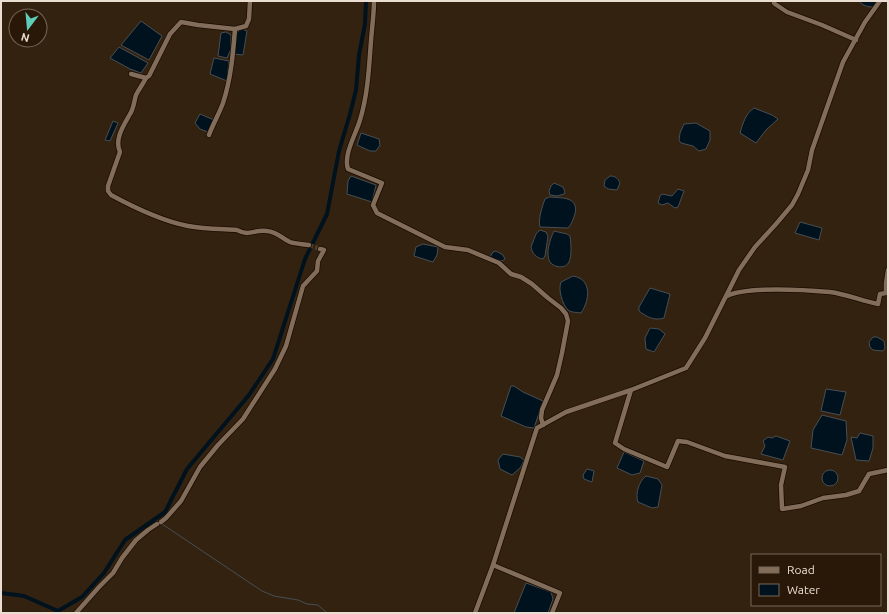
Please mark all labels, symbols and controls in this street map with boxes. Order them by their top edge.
north arrow [8,8,48,48]
text: N [20,31,31,45]
legend [751,554,881,606]
text: Road [787,563,815,576]
text: Water [787,583,820,596]

